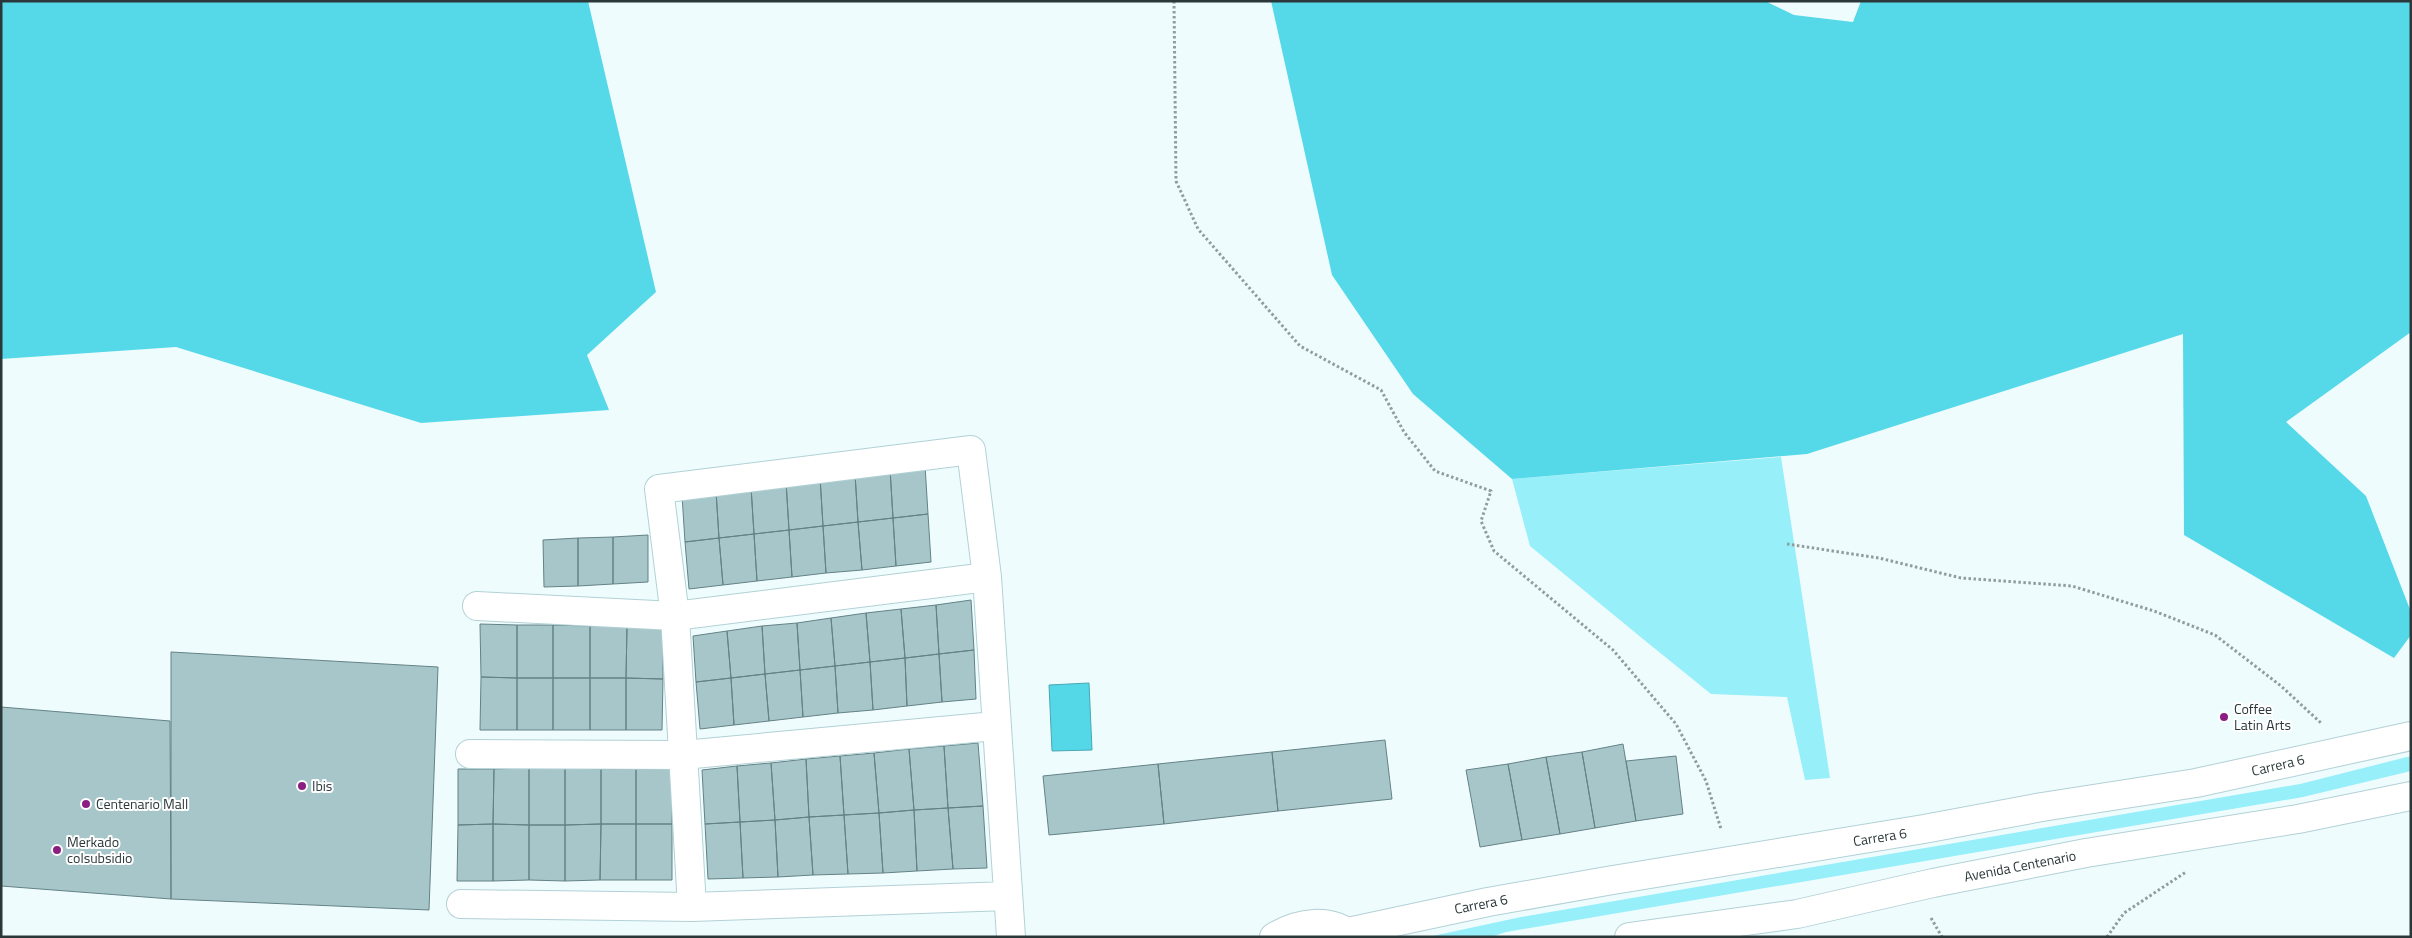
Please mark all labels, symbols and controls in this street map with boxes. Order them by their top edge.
place label: Coffee Latin Arts [2234,698,2291,735]
marker: Coffee Latin Arts [2218,711,2230,723]
street label: Carrera 6 [2249,748,2307,781]
place label: Ibis [312,775,332,796]
marker: Ibis [296,780,308,792]
place label: Centenario Mall [96,793,188,814]
marker: Centenario Mall [80,798,92,810]
street label: Carrera 6 [1852,822,1908,851]
place label: Merkado colsubsidio [67,831,132,868]
marker: Merkado colsubsidio [51,844,63,856]
street label: Avenida Centenario [1962,844,2078,887]
street label: Carrera 6 [1452,888,1510,919]

